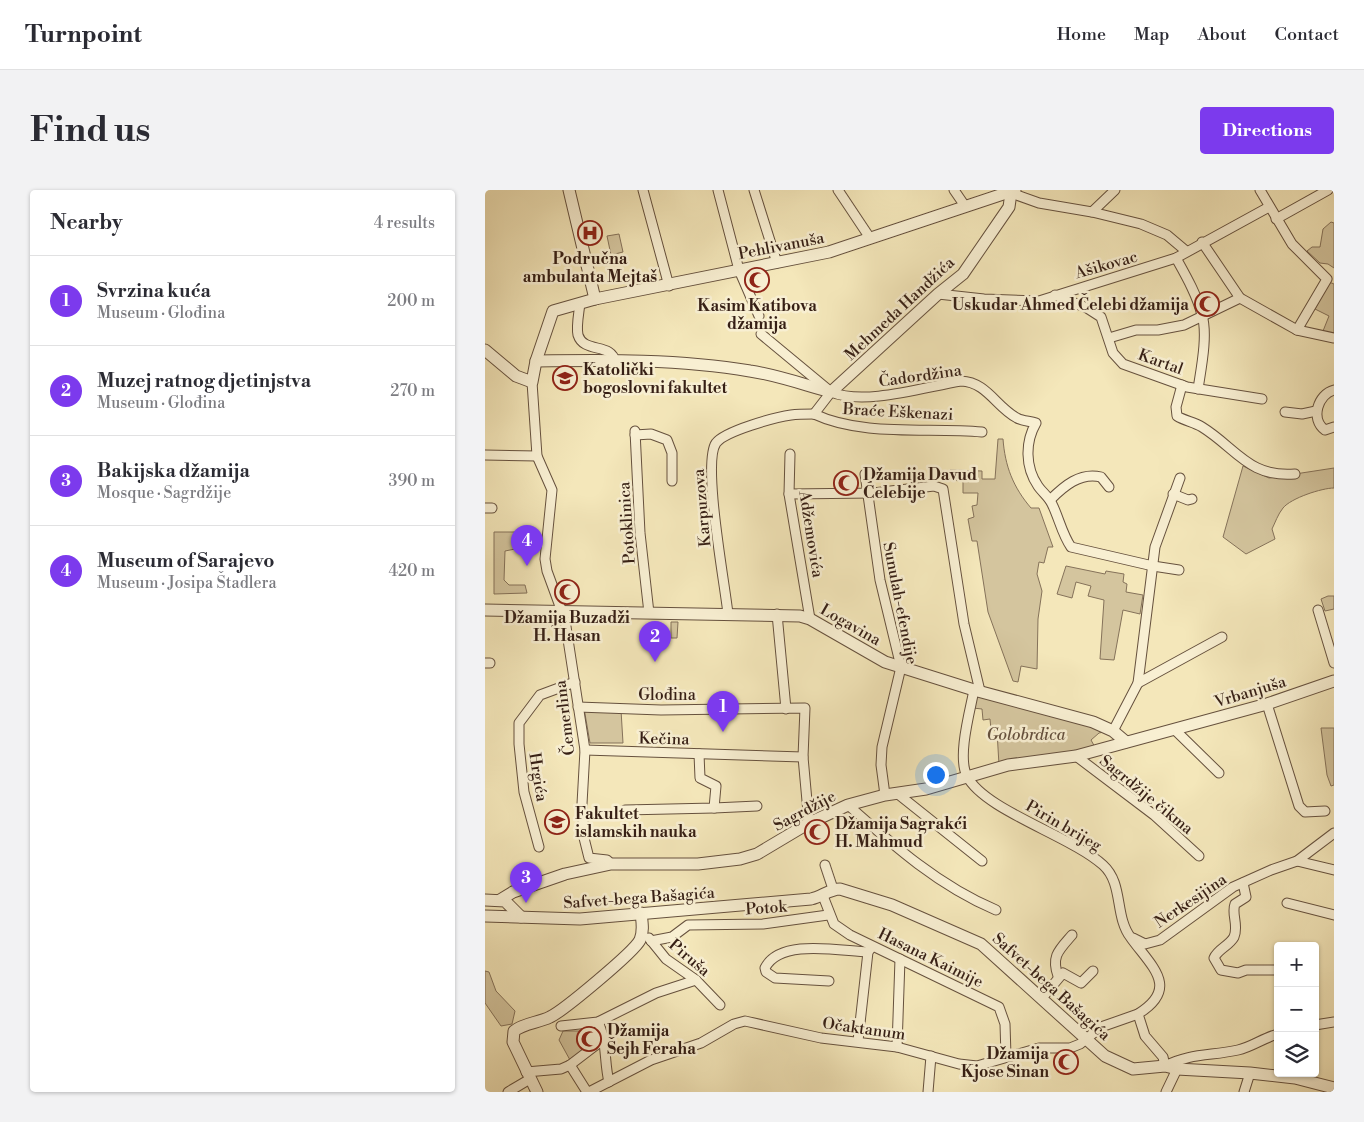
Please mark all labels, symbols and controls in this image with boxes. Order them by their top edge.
text: Turnpoint [25,20,142,50]
text: Home [1057,23,1106,46]
text: Map [1134,23,1170,46]
text: About [1198,23,1247,46]
text: Contact [1275,23,1339,46]
button: Directions [1200,107,1334,154]
text: Find us [30,109,150,152]
text: Nearby [50,210,123,236]
text: 4 results [374,213,435,233]
hospital icon: Područna ambulanta Mejtaš [577,220,603,246]
street label: Pehlivanuša [736,228,827,264]
street label: Ašikovac [1072,247,1140,284]
place label: Područna ambulanta Mejtaš [523,249,657,287]
street label: Mehmeda Handžića [841,252,959,365]
mosque icon: Kasim Katibova džamija [744,267,770,293]
text: Svrzina kuća [97,279,211,303]
text: 1 [62,291,70,311]
text: 200 m [387,291,435,311]
mosque icon: Uskudar Ahmed Čelebi džamija [1194,291,1220,317]
place label: Uskudar Ahmed Čelebi džamija [952,293,1189,315]
place label: Kasim Katibova džamija [697,296,817,334]
text: Museum · Glođina [97,303,225,323]
street label: Kartal [1135,345,1186,379]
street label: Čadordžina [877,358,964,392]
place label: Katolički bogoslovni fakultet [583,360,727,398]
school or university icon: Katolički bogoslovni fakultet [552,365,578,391]
text: Muzej ratnog djetinjstva [97,369,311,393]
text: 2 [61,381,71,401]
text: 270 m [390,381,435,401]
text: Museum · Glođina [97,393,225,413]
street label: Braće Eškenazi [841,399,954,425]
text: Bakijska džamija [97,459,250,483]
place label: Džamija Davud Ćelebije [863,465,977,503]
street label: Karpuzova [689,467,715,548]
mosque icon: Džamija Davud Ćelebije [833,470,859,496]
text: 3 [61,471,71,491]
text: 390 m [389,471,435,491]
street label: Potoklinica [614,480,640,565]
text: Mosque · Sagrdžije [97,483,231,503]
street label: Adžemovića [794,488,828,580]
pin: 4 [511,525,543,566]
street label: Sunulah-efendije [878,540,922,666]
text: Museum of Sarajevo [97,549,275,573]
text: 4 [61,561,71,581]
text: 420 m [388,561,435,581]
text: Museum · Josipa Štadlera [97,573,277,593]
mosque icon: Džamija Buzadži H. Hasan [554,579,580,605]
street label: Logavina [817,600,885,651]
place label: Džamija Buzadži H. Hasan [504,608,630,646]
pin: 2 [639,621,671,662]
street label: Vrbanjuša [1211,671,1289,713]
street label: Čemerlina [548,678,580,757]
street label: Glođina [638,685,697,705]
pin: 1 [707,691,739,732]
park label: Golobrdica [987,725,1066,745]
street label: Kečina [638,729,690,749]
street label: Hrgića [524,751,552,804]
street label: Sagrdžije čikma [1095,751,1198,839]
your location [923,762,949,788]
street label: Sagrdžije [770,786,839,836]
street label: Pirin brijeg [1022,796,1106,856]
place label: Fakultet islamskih nauka [575,804,697,842]
school or university icon: Fakultet islamskih nauka [544,809,570,835]
place label: Džamija Sagrakći H. Mahmud [835,814,967,852]
mosque icon: Džamija Sagrakći H. Mahmud [804,819,830,845]
pin: 3 [510,862,542,903]
street label: Nerkesijina [1151,869,1231,932]
street label: Safvet-bega Bašagića [563,883,716,913]
street label: Potok [745,896,789,919]
street label: Hasana Kaimije [875,924,987,992]
street label: Safvet-bega Bašagića [988,928,1115,1046]
street label: Piruša [665,935,715,981]
map controls [1274,942,1319,1077]
button: + [1274,942,1319,987]
button: − [1274,987,1319,1032]
street label: Očaktanum [821,1013,907,1045]
place label: Džamija Šejh Feraha [607,1021,696,1059]
mosque icon: Džamija Šejh Feraha [576,1026,602,1052]
button: layers [1274,1032,1319,1077]
place label: Džamija Kjose Sinan [961,1044,1049,1082]
mosque icon: Džamija Kjose Sinan [1053,1049,1079,1075]

